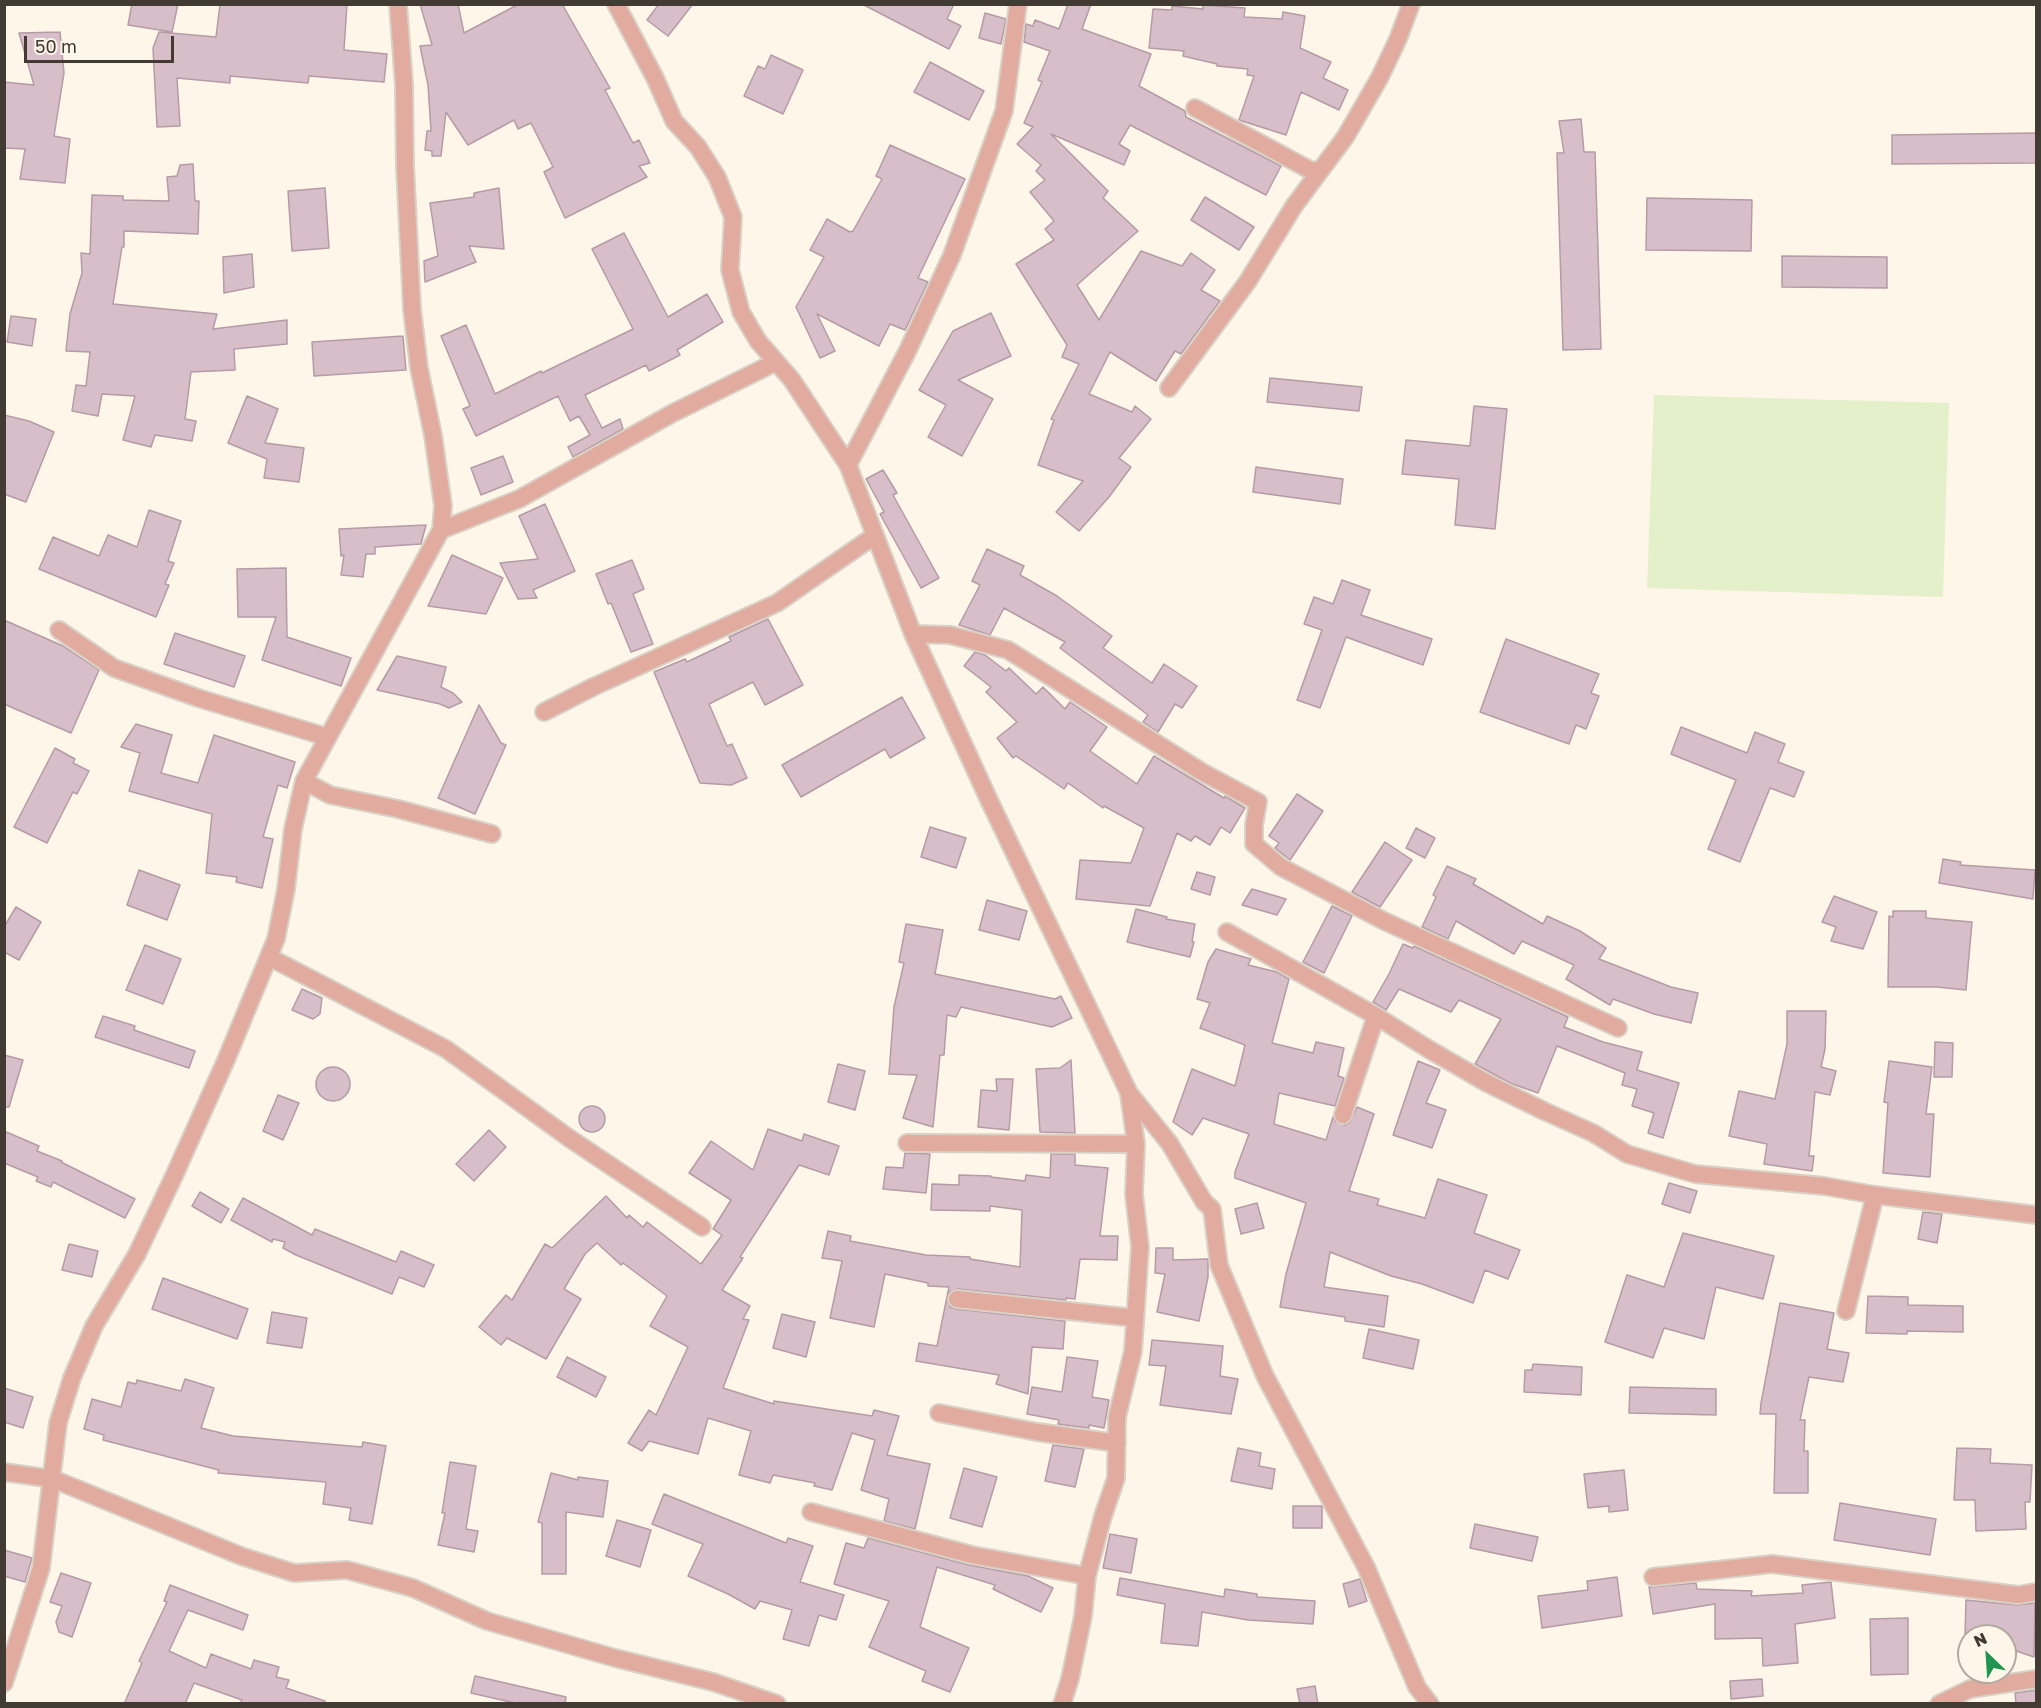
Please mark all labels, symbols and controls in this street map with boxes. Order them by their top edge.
scale bar [27,24,177,62]
text: 50 m [35,35,77,57]
north arrow [1957,1624,2017,1684]
text: N [1970,1628,1990,1651]

